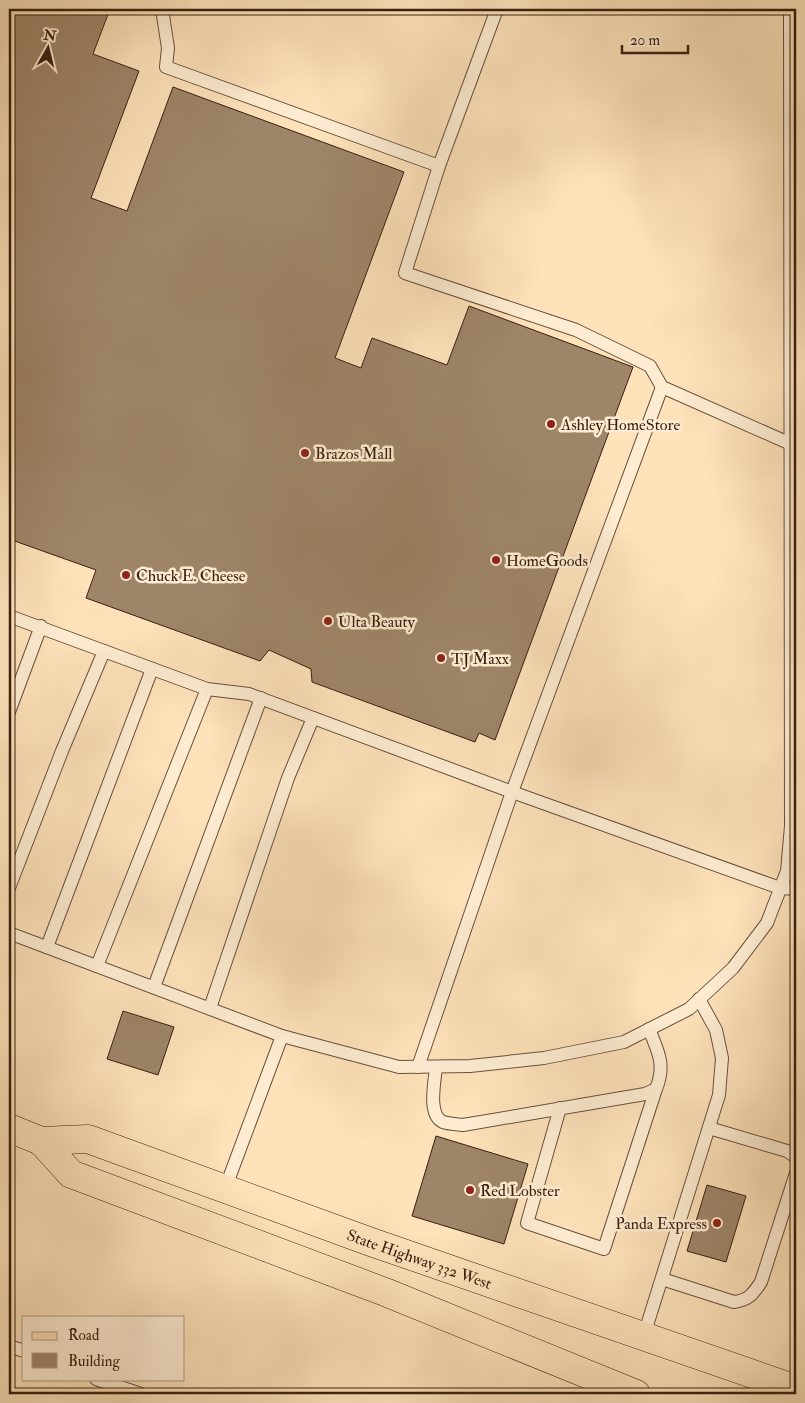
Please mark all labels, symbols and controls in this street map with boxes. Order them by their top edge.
north arrow [22,22,72,72]
scale bar [622,22,689,54]
text: N [41,26,58,45]
text: 20 m [630,31,660,50]
place label: Ashley HomeStore [560,415,680,435]
marker: Ashley HomeStore [545,418,557,430]
place label: Brazos Mall [315,444,392,464]
marker: Brazos Mall [299,447,311,459]
place label: HomeGoods [506,551,588,571]
marker: HomeGoods [490,554,502,566]
place label: Chuck E. Cheese [136,566,246,586]
marker: Chuck E. Cheese [120,569,132,581]
place label: Ulta Beauty [338,612,416,632]
marker: Ulta Beauty [322,615,334,627]
place label: TJ Maxx [451,649,509,670]
marker: TJ Maxx [435,652,447,664]
place label: Red Lobster [480,1181,560,1201]
marker: Red Lobster [464,1184,476,1196]
place label: Panda Express [615,1214,707,1235]
marker: Panda Express [711,1217,723,1229]
street label: State Highway 332 West [344,1225,494,1294]
legend [22,1316,185,1380]
text: Road [68,1326,100,1345]
text: Building [68,1352,120,1371]

